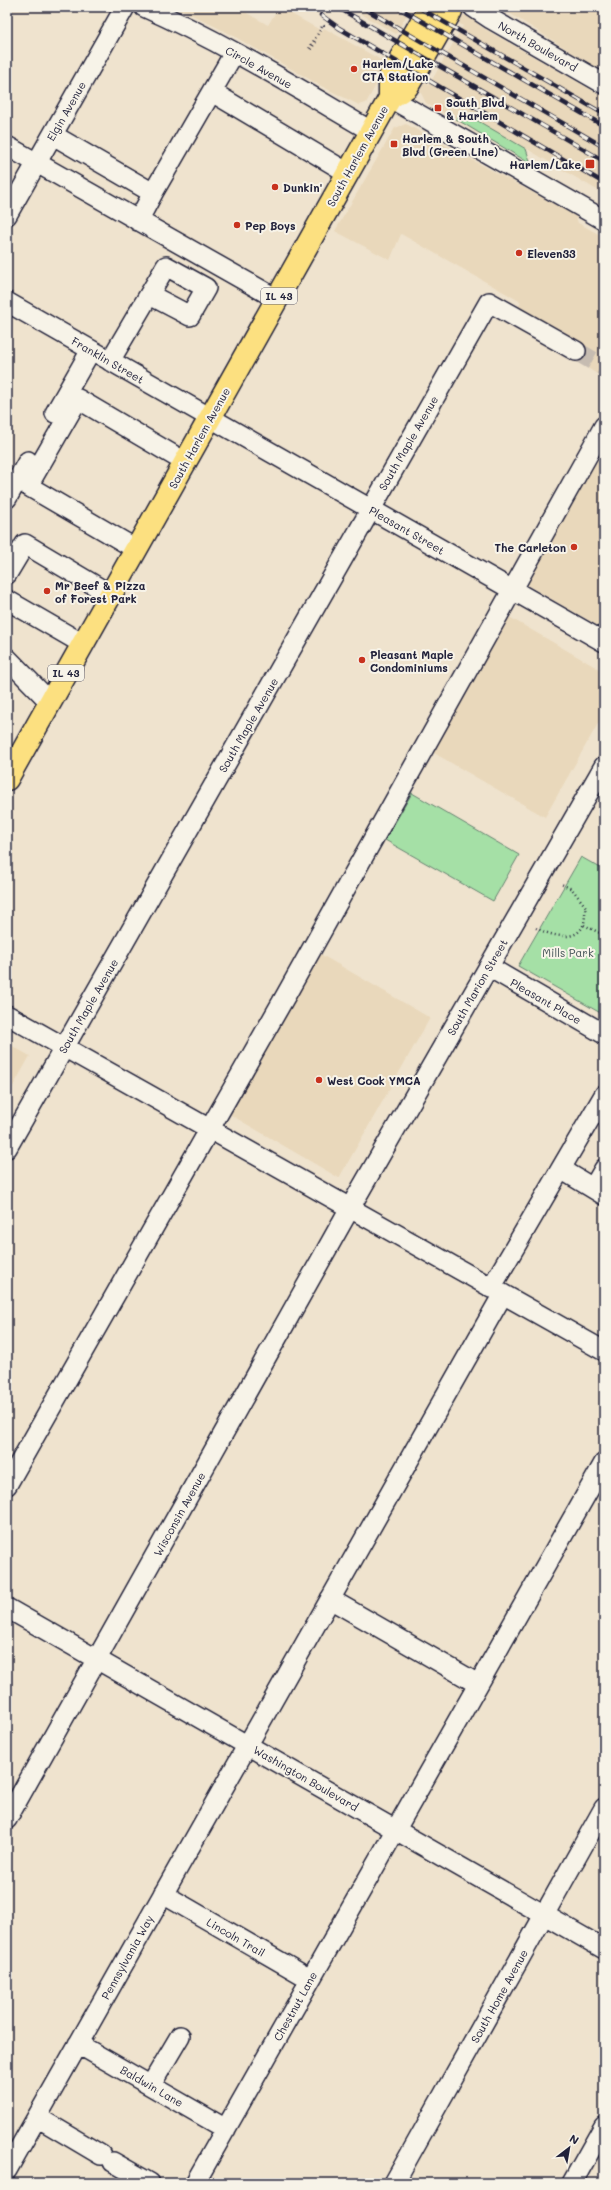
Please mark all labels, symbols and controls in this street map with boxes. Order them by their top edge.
street label: North Boulevard [496,17,580,75]
street label: Circle Avenue [223,42,295,92]
place label: Harlem/Lake CTA Station [362,56,434,84]
marker: Harlem/Lake CTA Station [349,64,359,74]
street label: Elgin Avenue [43,78,89,144]
place label: South Blvd & Harlem [446,95,504,123]
street label: South Harlem Avenue [323,103,391,209]
marker: South Blvd & Harlem [433,103,443,113]
place label: Harlem & South Blvd (Green Line) [402,131,498,159]
marker: Harlem & South Blvd (Green Line) [389,139,399,149]
place label: Harlem/Lake [509,157,581,172]
marker: Harlem/Lake [584,158,596,170]
place label: Dunkin' [283,180,322,195]
marker: Dunkin' [270,182,280,192]
place label: Pep Boys [245,218,296,233]
marker: Pep Boys [232,220,242,230]
place label: Eleven33 [527,246,576,261]
marker: Eleven33 [514,248,524,258]
road number: IL 43 [261,288,297,304]
street label: Franklin Street [69,333,147,387]
street label: South Harlem Avenue [165,385,233,491]
street label: South Maple Avenue [375,393,441,493]
street label: Pleasant Street [367,502,448,558]
place label: The Carleton [495,540,566,555]
marker: The Carleton [569,542,579,552]
place label: Mr Beef & Pizza of Forest Park [55,578,146,606]
marker: Mr Beef & Pizza of Forest Park [42,586,52,596]
place label: Pleasant Maple Condominiums [370,647,454,675]
marker: Pleasant Maple Condominiums [357,655,367,665]
road number: IL 43 [48,665,84,681]
street label: South Maple Avenue [215,675,281,775]
street label: South Marion Street [443,936,511,1038]
park label: Mills Park [542,945,594,960]
street label: South Maple Avenue [55,956,121,1056]
street label: Pleasant Place [508,975,584,1027]
place label: West Cook YMCA [327,1073,421,1088]
marker: West Cook YMCA [314,1075,324,1085]
street label: Wisconsin Avenue [150,1469,208,1559]
street label: Washington Boulevard [251,1742,361,1814]
street label: Pennsylvania Way [98,1912,157,2002]
street label: Lincoln Trail [204,1914,268,1960]
street label: South Home Avenue [467,1946,531,2045]
street label: Chestnut Lane [270,1969,320,2043]
street label: Baldwin Lane [118,2062,186,2110]
north arrow [549,2128,589,2168]
text: N [567,2130,582,2148]

